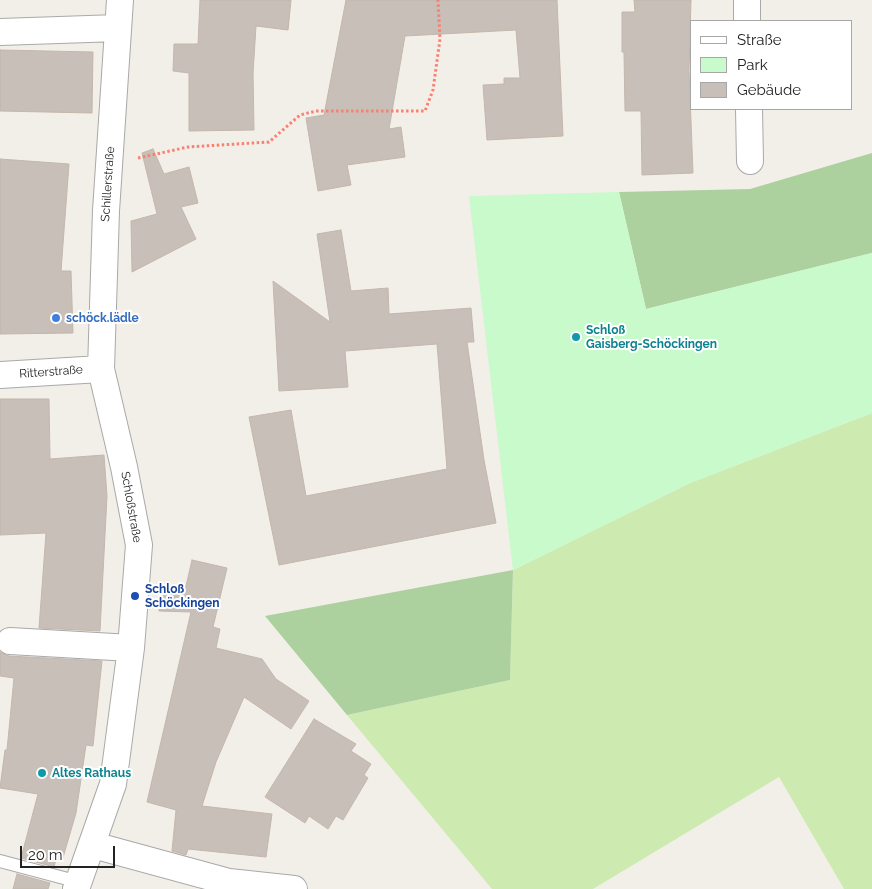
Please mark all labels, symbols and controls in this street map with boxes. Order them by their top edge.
legend [690,20,852,110]
text: Straße [737,31,781,49]
text: Park [737,56,768,74]
text: Gebäude [737,81,801,99]
street label: Schillerstraße [98,146,118,222]
place label: schöck.lädle [66,311,139,325]
marker: schöck.lädle [50,312,62,324]
place label: Schloß Gaisberg-Schöckingen [586,323,717,351]
marker: Schloß Gaisberg-Schöckingen [570,331,582,343]
street label: Ritterstraße [19,363,83,381]
street label: Schloßstraße [118,470,144,544]
place label: Schloß Schöckingen [145,582,219,610]
marker: Schloß Schöckingen [129,590,141,602]
place label: Altes Rathaus [52,766,131,780]
marker: Altes Rathaus [36,767,48,779]
scale bar [22,836,118,868]
text: 20 m [28,846,63,864]

